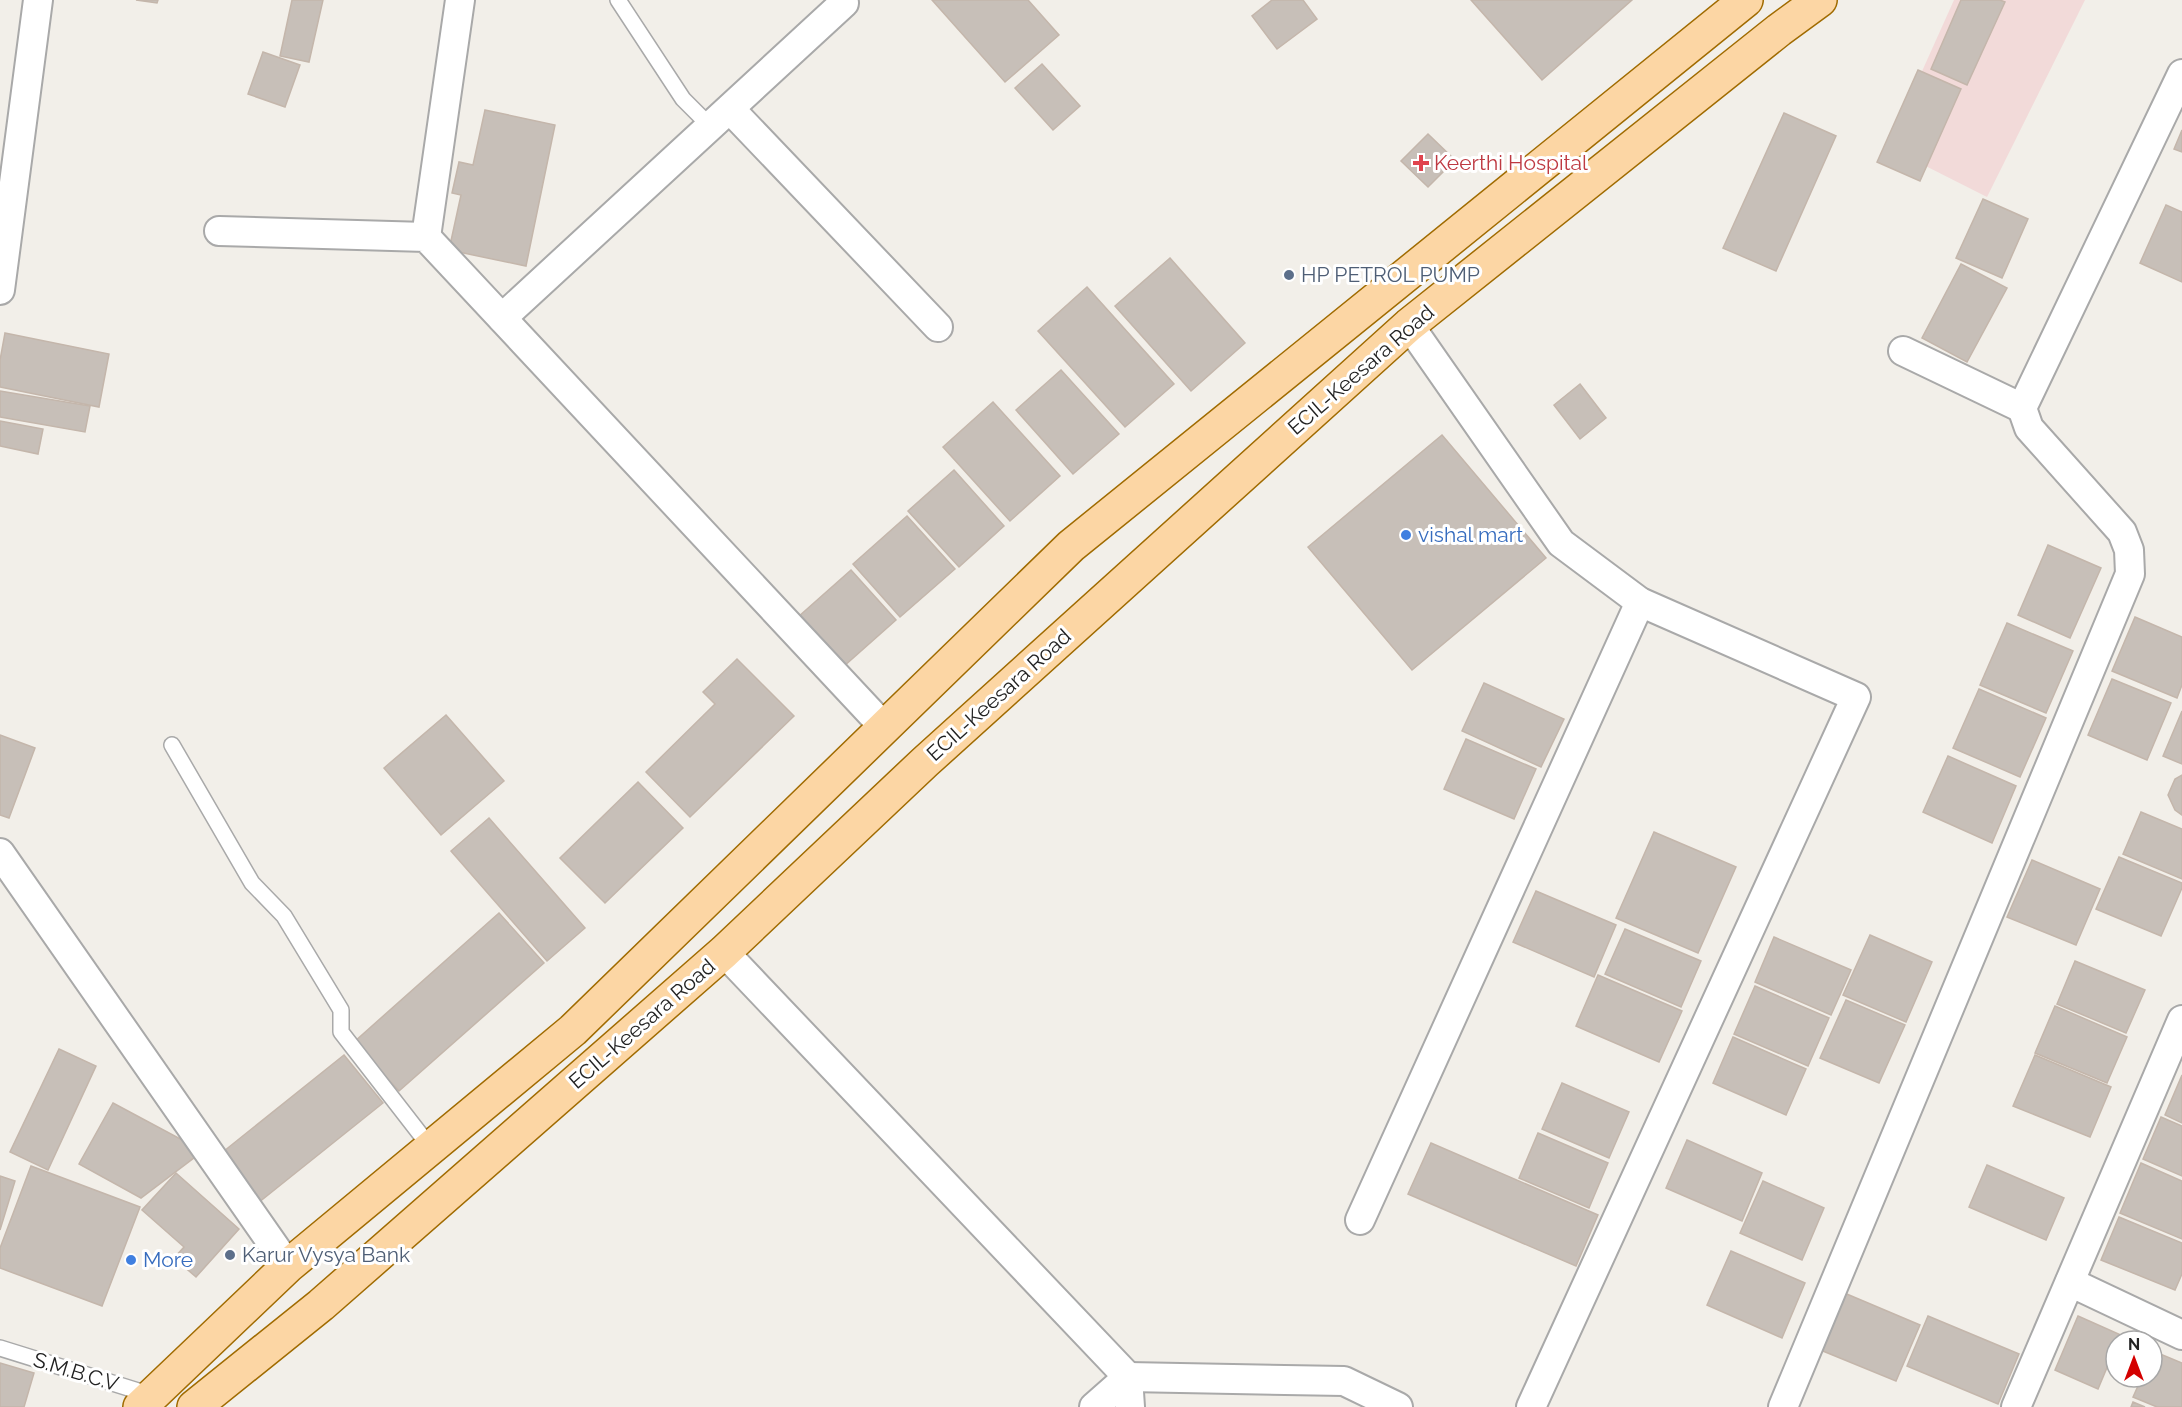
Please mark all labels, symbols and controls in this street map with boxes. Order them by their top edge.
place label: Keerthi Hospital [1434,150,1588,175]
marker: Keerthi Hospital [1412,154,1430,172]
place label: HP PETROL PUMP [1301,262,1480,287]
marker: HP PETROL PUMP [1282,268,1296,282]
street label: ECIL-Keesara Road [1283,299,1439,440]
place label: vishal mart [1418,522,1523,547]
marker: vishal mart [1399,528,1413,542]
street label: ECIL-Keesara Road [921,623,1076,766]
street label: ECIL-Keesara Road [564,953,720,1094]
place label: Karur Vysya Bank [242,1242,410,1267]
place label: More [143,1247,193,1272]
marker: Karur Vysya Bank [223,1248,237,1262]
marker: More [124,1253,138,1267]
north arrow [2104,1329,2164,1389]
text: N [2128,1335,2140,1354]
street label: S.M.B.C.V [30,1347,122,1396]

